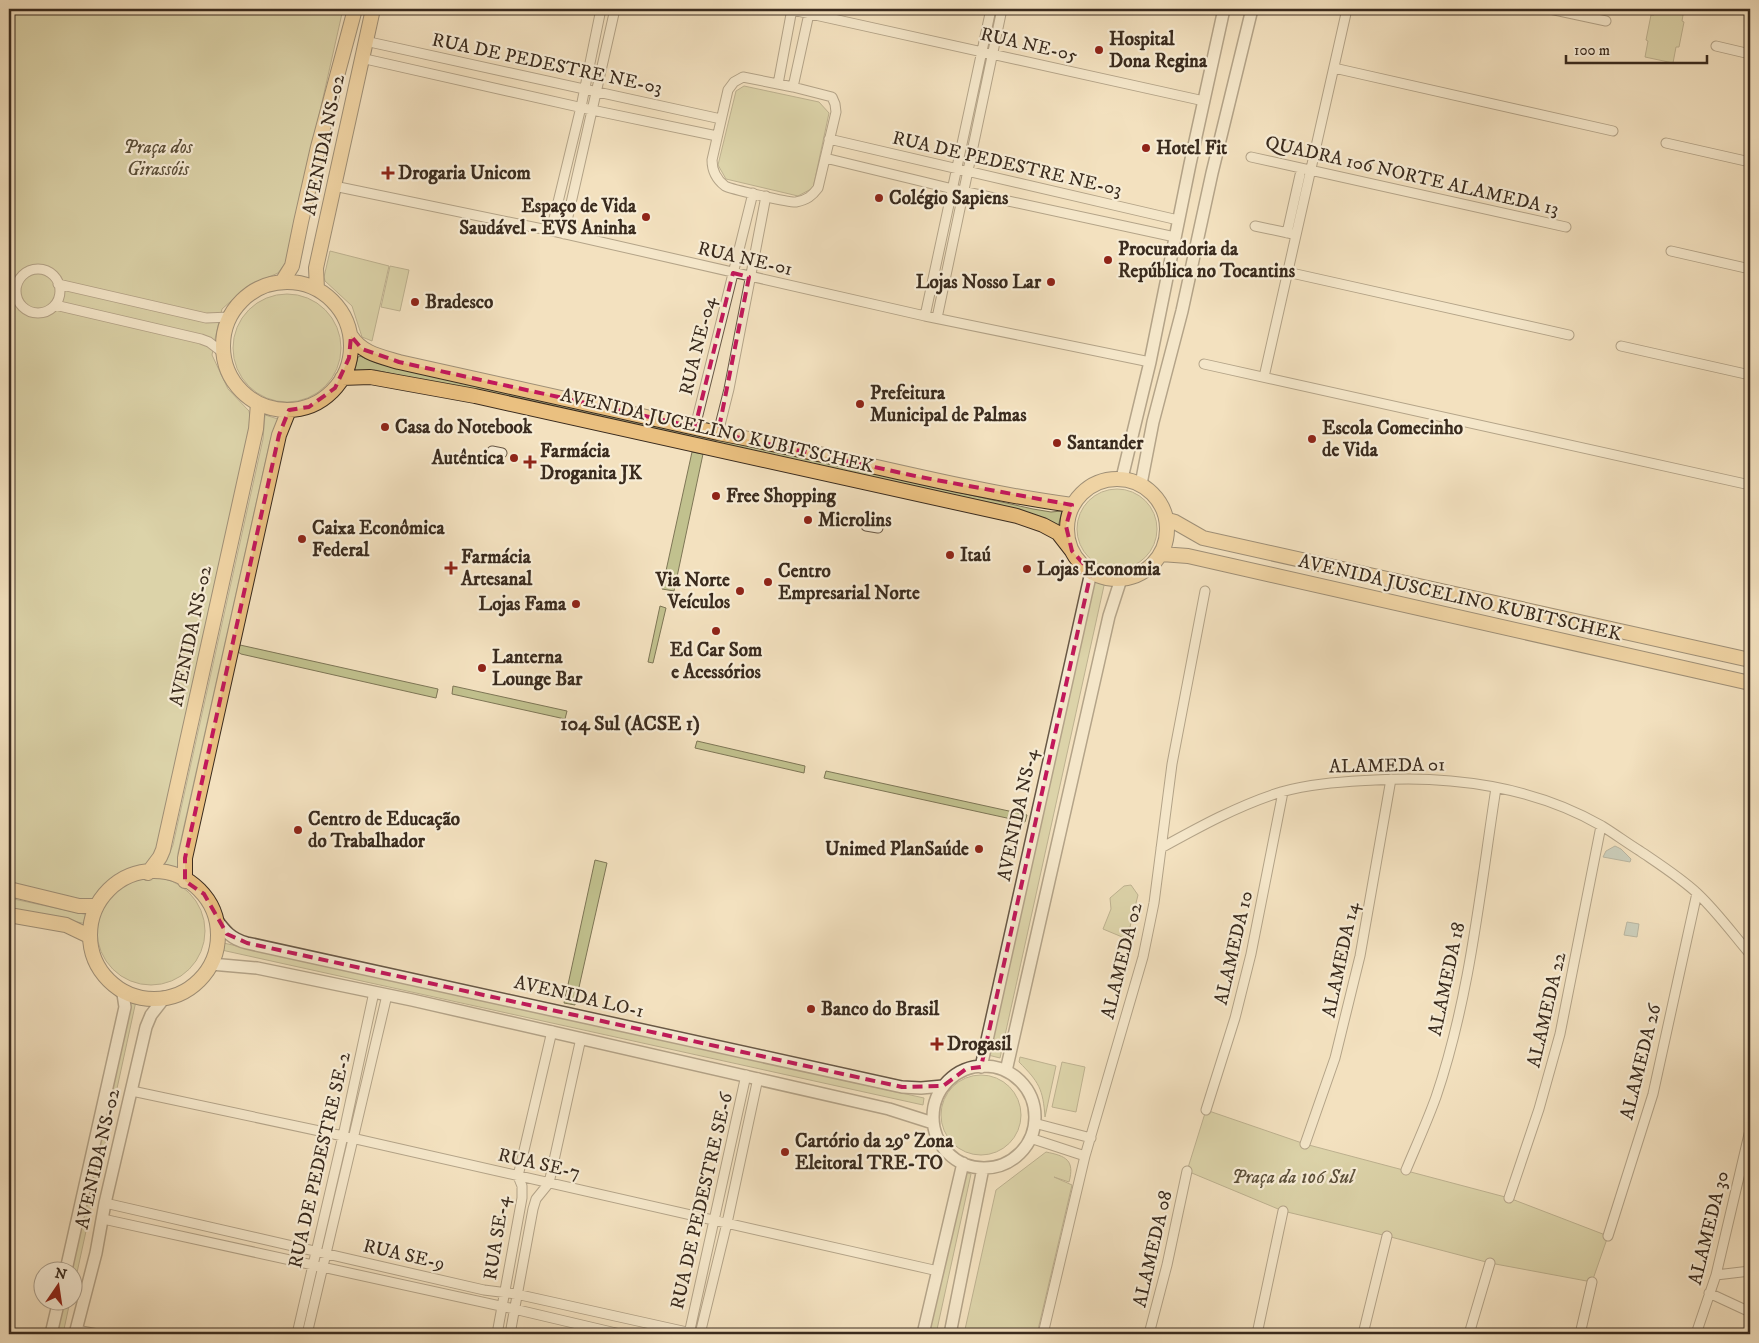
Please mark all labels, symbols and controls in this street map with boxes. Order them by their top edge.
street label: RUA NE-05 [978,23,1080,67]
street label: RUA DE PEDESTRE NE-03 [430,28,664,100]
place label: Hospital Dona Regina [1109,28,1208,73]
scale bar [1566,32,1708,64]
text: 100 m [1574,41,1610,60]
marker: Hospital Dona Regina [1093,44,1105,56]
street label: AVENIDA NS-02 [298,72,350,217]
street label: RUA DE PEDESTRE NE-03 [890,126,1124,202]
street label: QUADRA 106 NORTE ALAMEDA 13 [1263,131,1561,221]
park label: Praça dos Girassóis [123,136,194,181]
place label: Hotel Fit [1156,137,1228,160]
marker: Hotel Fit [1140,142,1152,154]
place label: Drogaria Unicom [398,162,531,185]
marker: Drogaria Unicom [382,167,394,179]
place label: Colégio Sapiens [889,187,1009,210]
marker: Colégio Sapiens [873,192,885,204]
place label: Espaço de Vida Saudável - EVS Aninha [459,195,637,240]
marker: Espaço de Vida Saudável - EVS Aninha [640,211,652,223]
street label: RUA NE-01 [695,237,795,281]
place label: Procuradoria da República no Tocantins [1118,238,1296,283]
marker: Procuradoria da República no Tocantins [1102,254,1114,266]
place label: Lojas Nosso Lar [916,271,1042,295]
marker: Lojas Nosso Lar [1045,276,1057,288]
place label: Bradesco [425,291,493,314]
street label: RUA NE-04 [675,293,722,398]
marker: Bradesco [409,296,421,308]
place label: Prefeitura Municipal de Palmas [870,382,1027,427]
street label: AVENIDA JUCELINO KUBITSCHEK [558,384,876,478]
marker: Prefeitura Municipal de Palmas [854,398,866,410]
place label: Casa do Notebook [395,416,533,439]
place label: Escola Comecinho de Vida [1322,417,1463,462]
marker: Casa do Notebook [379,421,391,433]
place label: Santander [1067,432,1144,455]
marker: Escola Comecinho de Vida [1306,433,1318,445]
marker: Santander [1051,437,1063,449]
place label: Farmácia Droganita JK [540,440,642,485]
place label: Autêntica [431,447,505,470]
marker: Autêntica [508,452,520,464]
marker: Farmácia Droganita JK [524,456,536,468]
place label: Free Shopping [726,485,837,508]
marker: Free Shopping [710,490,722,502]
place label: Microlins [818,509,892,532]
marker: Microlins [802,514,814,526]
place label: Caixa Econômica Federal [312,517,445,562]
marker: Caixa Econômica Federal [296,533,308,545]
place label: Itaú [960,544,991,567]
place label: Farmácia Artesanal [460,546,533,591]
marker: Itaú [944,549,956,561]
street label: AVENIDA JUSCELINO KUBITSCHEK [1296,550,1624,647]
place label: Lojas Economia [1037,558,1161,582]
place label: Centro Empresarial Norte [778,560,920,605]
marker: Farmácia Artesanal [445,562,457,574]
street label: AVENIDA NS-02 [165,563,217,708]
marker: Lojas Economia [1021,563,1033,575]
place label: Via Norte Veículos [655,569,731,614]
marker: Centro Empresarial Norte [762,576,774,588]
marker: Via Norte Veículos [734,585,746,597]
place label: Lojas Fama [479,593,567,617]
marker: Lojas Fama [570,598,582,610]
marker: Ed Car Som e Acessórios [710,625,722,637]
place label: Ed Car Som e Acessórios [670,639,763,684]
place label: Lanterna Lounge Bar [492,646,583,691]
marker: Lanterna Lounge Bar [476,662,488,674]
district label: 104 Sul (ACSE 1) [560,712,700,737]
street label: AVENIDA NS-4 [993,746,1043,883]
street label: ALAMEDA 01 [1329,753,1445,779]
place label: Centro de Educação do Trabalhador [308,808,460,853]
marker: Centro de Educação do Trabalhador [292,824,304,836]
place label: Unimed PlanSaúde [825,838,969,861]
marker: Unimed PlanSaúde [973,843,985,855]
street label: ALAMEDA 10 [1210,889,1258,1007]
street label: ALAMEDA 14 [1318,899,1365,1020]
street label: ALAMEDA 02 [1096,900,1148,1021]
street label: ALAMEDA 18 [1424,920,1470,1038]
street label: ALAMEDA 22 [1523,949,1572,1070]
street label: AVENIDA LO-1 [512,971,646,1023]
place label: Banco do Brasil [821,998,940,1021]
street label: ALAMEDA 26 [1616,1001,1667,1122]
marker: Banco do Brasil [805,1003,817,1015]
place label: Drogasil [947,1033,1012,1056]
marker: Drogasil [931,1038,943,1050]
street label: RUA DE PEDESTRE SE-2 [284,1049,356,1270]
street label: AVENIDA NS-02 [71,1086,125,1231]
street label: RUA DE PEDESTRE SE-6 [666,1089,738,1312]
place label: Cartório da 29° Zona Eleitoral TRE-TO [795,1130,954,1175]
street label: RUA SE-7 [496,1143,582,1185]
marker: Cartório da 29° Zona Eleitoral TRE-TO [779,1146,791,1158]
park label: Praça da 106 Sul [1232,1166,1356,1189]
street label: ALAMEDA 30 [1684,1169,1734,1287]
street label: ALAMEDA 08 [1128,1188,1178,1310]
street label: RUA SE-4 [479,1193,515,1282]
street label: RUA SE-9 [361,1234,447,1276]
north arrow [32,1260,82,1310]
text: N [53,1264,69,1284]

